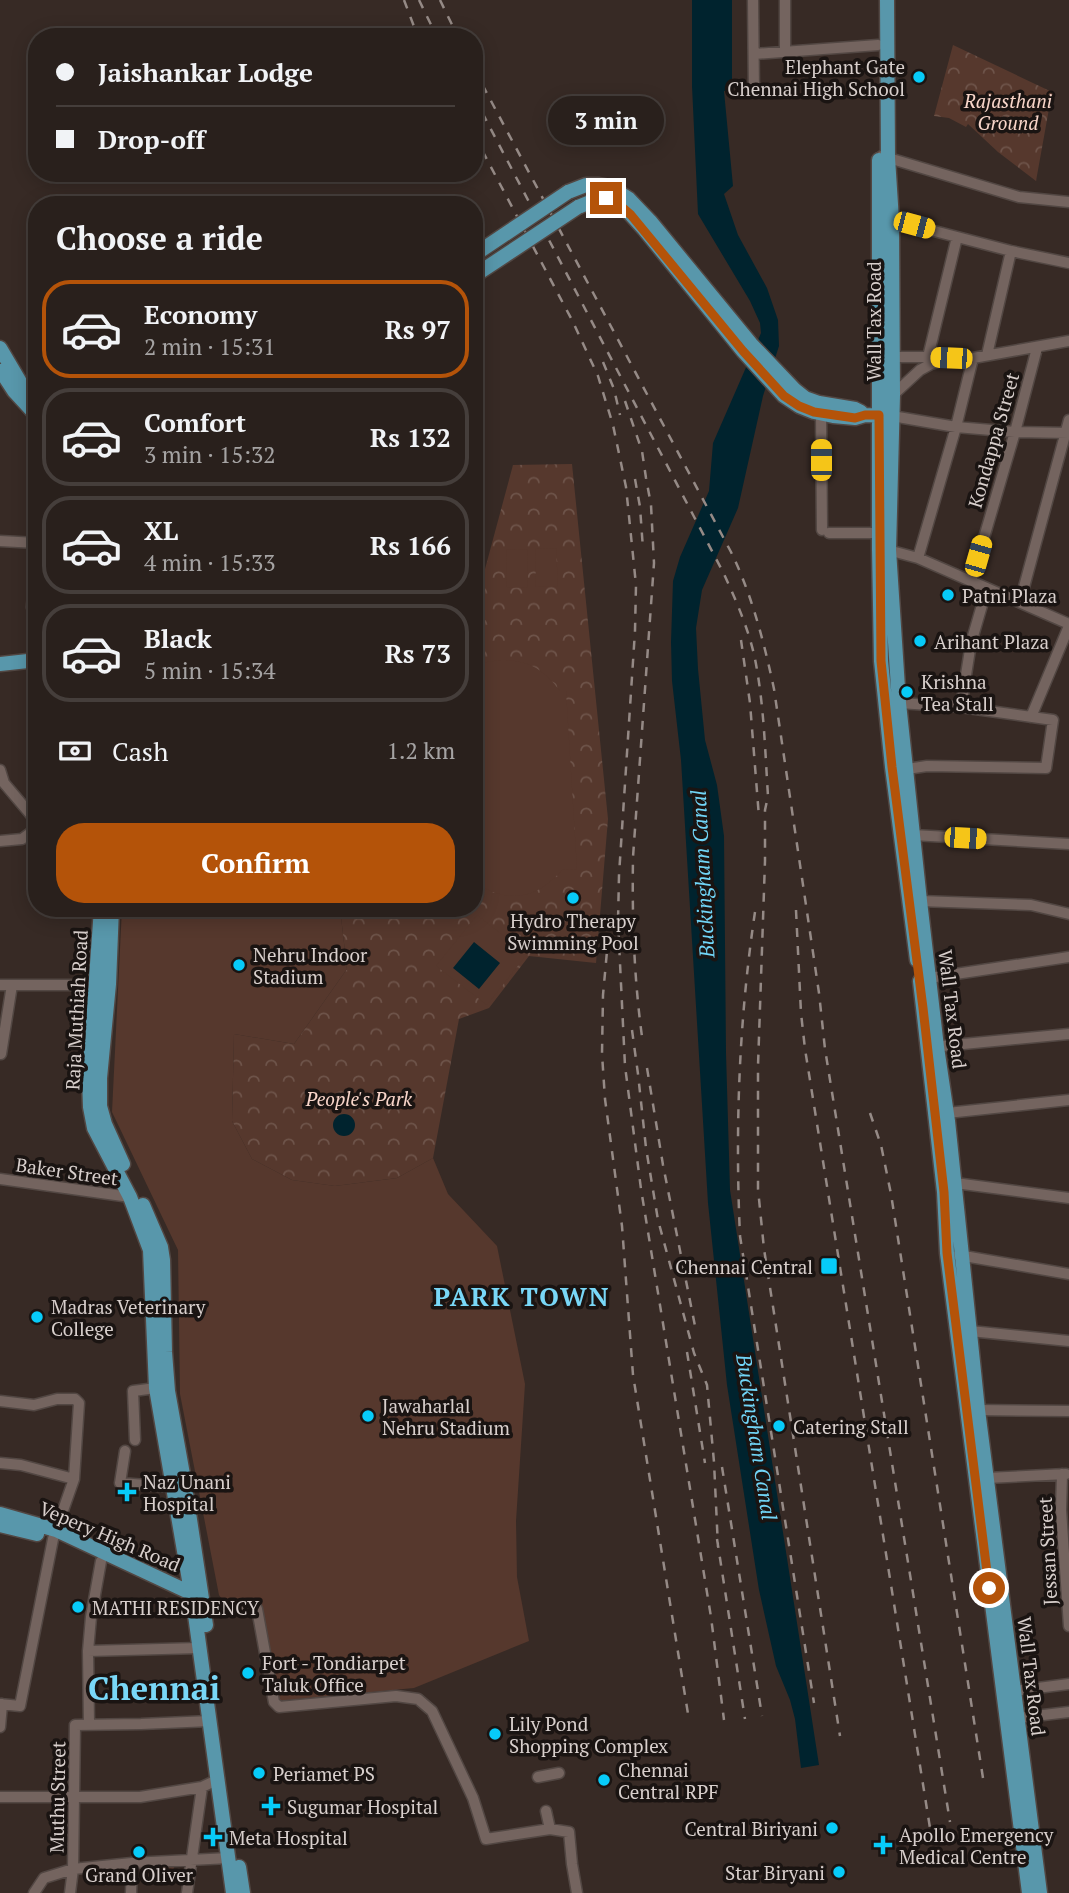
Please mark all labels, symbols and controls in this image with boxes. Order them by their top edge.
place label: Elephant Gate Chennai High School [727,54,905,101]
text: Jaishankar Lodge [98,55,313,89]
marker: Elephant Gate Chennai High School [911,69,927,85]
park label: Rajasthani Ground [963,88,1053,135]
callout: 3 min [548,96,664,146]
text: 3 min [575,105,637,136]
text: Drop-off [98,122,205,156]
route end [590,182,622,214]
car [891,209,938,241]
text: Choose a ride [56,217,263,259]
street label: Wall Tax Road [861,261,886,381]
text: Economy [144,297,257,331]
icon: car [60,298,123,361]
text: Rs 97 [385,312,451,346]
text: 2 min · 15:31 [144,331,276,362]
car [930,347,973,369]
street label: Kondappa Street [962,369,1024,511]
text: Comfort [144,405,246,439]
icon: car [60,406,123,469]
text: Rs 132 [370,420,451,454]
text: 3 min · 15:32 [144,439,276,470]
car [811,439,832,481]
text: XL [144,513,178,547]
icon: car [60,514,123,577]
text: Rs 166 [370,528,451,562]
car [963,533,994,579]
text: 4 min · 15:33 [144,547,276,578]
place label: Patni Plaza [962,583,1057,608]
marker: Patni Plaza [940,587,956,603]
text: Black [144,621,212,655]
icon: car [60,622,123,685]
place label: Arihant Plaza [934,629,1050,654]
marker: Arihant Plaza [912,633,928,649]
text: Rs 73 [385,636,451,670]
text: 5 min · 15:34 [144,655,276,686]
place label: Krishna Tea Stall [921,669,994,716]
marker: Krishna Tea Stall [899,684,915,700]
icon: cash [56,732,94,770]
text: Cash [112,734,168,768]
text: 1.2 km [387,735,455,766]
water label: Buckingham Canal [684,789,720,960]
button: Confirm [56,823,455,903]
car [944,826,987,850]
marker: Hydro Therapy Swimming Pool [565,890,581,906]
place label: Hydro Therapy Swimming Pool [507,908,639,955]
street label: Raja Muthiah Road [59,929,93,1091]
place label: Nehru Indoor Stadium [253,942,368,989]
street label: Wall Tax Road [933,948,973,1070]
marker: Nehru Indoor Stadium [231,957,247,973]
park label: People's Park [305,1086,413,1111]
street label: Baker Street [14,1151,120,1191]
place label: Chennai Central [675,1254,813,1279]
marker: Chennai Central [819,1256,839,1276]
district label: PARK TOWN [433,1279,611,1313]
place label: Madras Veterinary College [51,1294,206,1341]
marker: Madras Veterinary College [29,1309,45,1325]
water label: Buckingham Canal [730,1351,784,1522]
place label: Jawaharlal Nehru Stadium [382,1393,510,1440]
marker: Jawaharlal Nehru Stadium [360,1408,376,1424]
place label: Catering Stall [793,1414,909,1439]
marker: Catering Stall [771,1418,787,1434]
place label: Naz Unani Hospital [143,1469,231,1516]
marker: Naz Unani Hospital [117,1482,137,1502]
street label: Vepery High Road [36,1495,185,1577]
street label: Jessan Street [1032,1496,1062,1606]
route start [973,1572,1005,1604]
place label: MATHI RESIDENCY [92,1595,260,1620]
marker: MATHI RESIDENCY [70,1599,86,1615]
street label: Wall Tax Road [1012,1615,1052,1737]
place label: Fort - Tondiarpet Taluk Office [262,1650,406,1697]
marker: Fort - Tondiarpet Taluk Office [240,1665,256,1681]
district label: Chennai [88,1666,220,1709]
place label: Lily Pond Shopping Complex [509,1711,668,1758]
marker: Lily Pond Shopping Complex [487,1726,503,1742]
street label: Muthu Street [44,1741,70,1853]
place label: Chennai Central RPF [618,1757,719,1804]
place label: Periamet PS [273,1761,375,1786]
marker: Periamet PS [251,1765,267,1781]
marker: Chennai Central RPF [596,1772,612,1788]
place label: Sugumar Hospital [287,1794,438,1819]
marker: Sugumar Hospital [261,1796,281,1816]
place label: Central Biriyani [684,1816,818,1841]
marker: Central Biriyani [824,1820,840,1836]
place label: Apollo Emergency Medical Centre [899,1822,1054,1869]
place label: Meta Hospital [229,1825,348,1850]
marker: Meta Hospital [203,1827,223,1847]
marker: Apollo Emergency Medical Centre [873,1835,893,1855]
marker: Grand Oliver [131,1844,147,1860]
place label: Star Biryani [725,1860,825,1885]
place label: Grand Oliver [85,1862,194,1887]
marker: Star Biryani [831,1864,847,1880]

